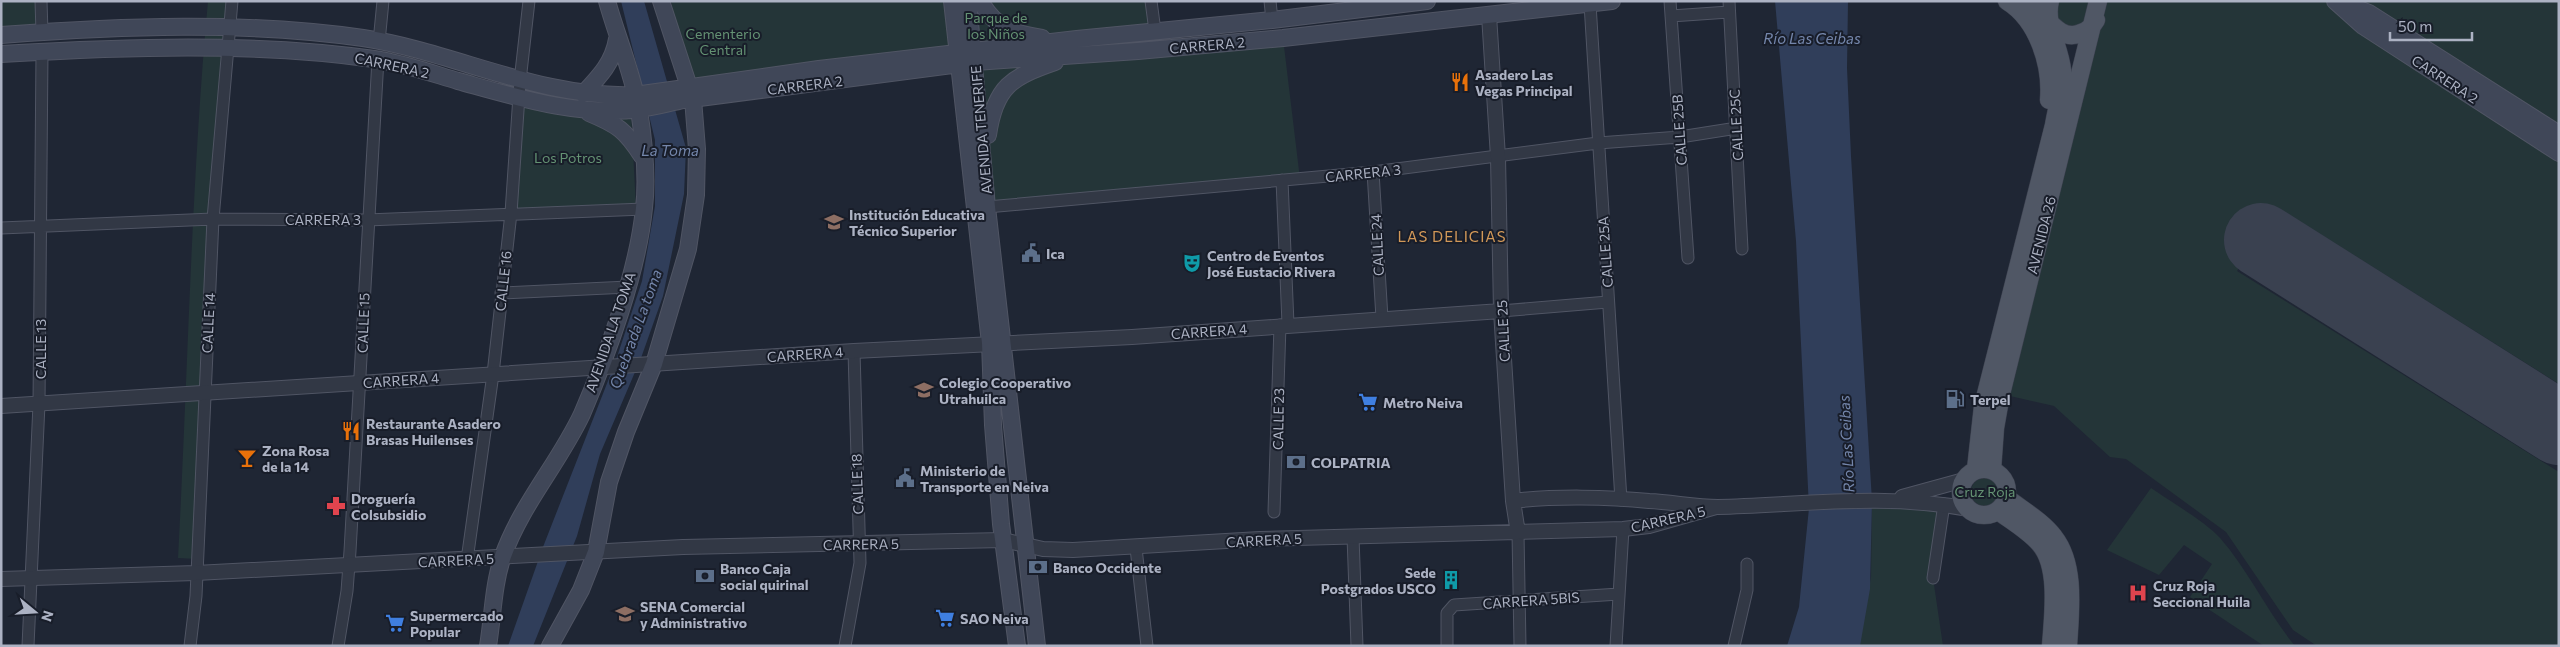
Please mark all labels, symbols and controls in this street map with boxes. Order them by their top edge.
park label: Parque de los Niños [965,9,1028,42]
scale bar [2390,10,2472,42]
text: 50 m [2398,17,2432,35]
park label: Cementerio Central [685,25,761,58]
water label: Río Las Ceibas [1763,29,1861,47]
street label: CARRERA 2 [1168,33,1246,57]
street label: CARRERA 2 [353,49,431,81]
street label: CARRERA 2 [2409,51,2482,107]
street label: AVENIDA TENERIFE [967,65,995,195]
place label: Asadero Las Vegas Principal [1475,66,1573,99]
restaurant icon: Asadero Las Vegas Principal [1449,71,1471,93]
street label: CARRERA 2 [766,72,844,98]
street label: CALLE 25C [1726,89,1746,161]
street label: CALLE 25B [1668,94,1690,166]
water label: La Toma [641,141,699,159]
park label: Los Potros [534,149,602,166]
street label: CARRERA 3 [1324,161,1402,185]
street label: AVENIDA 26 [2023,194,2059,276]
place label: Institución Educativa Técnico Superior [849,206,985,239]
street label: CARRERA 3 [285,211,361,228]
school or university icon: Institución Educativa Técnico Superior [823,211,845,233]
street label: CALLE 24 [1367,213,1387,277]
street label: CALLE 25A [1594,215,1616,288]
district label: LAS DELICIAS [1398,227,1506,245]
public building icon: Ica [1020,242,1042,264]
place label: Ica [1046,245,1065,262]
place label: Centro de Eventos José Eustacio Rivera [1207,247,1335,280]
street label: CALLE 16 [491,250,515,312]
theatre icon: Centro de Eventos José Eustacio Rivera [1181,252,1203,274]
water label: Quebrada La toma [605,267,665,391]
street label: AVENIDA LA TOMA [581,269,639,395]
street label: CALLE 14 [198,292,218,354]
street label: CALLE 15 [353,293,373,353]
street label: CALLE 25 [1493,300,1513,362]
street label: CALLE 13 [32,319,49,379]
street label: CARRERA 4 [1170,320,1248,342]
street label: CARRERA 4 [766,343,844,365]
street label: CARRERA 4 [362,369,440,391]
place label: Colegio Cooperativo Utrahuilca [939,374,1071,407]
school or university icon: Colegio Cooperativo Utrahuilca [913,379,935,401]
street label: CALLE 23 [1269,388,1287,450]
fuel station icon: Terpel [1944,388,1966,410]
supermarket icon: Metro Neiva [1357,391,1379,413]
place label: Terpel [1970,391,2011,408]
place label: Metro Neiva [1383,394,1463,411]
water label: Río Las Ceibas [1834,395,1858,493]
place label: Restaurante Asadero Brasas Huilenses [366,415,501,448]
restaurant icon: Restaurante Asadero Brasas Huilenses [340,420,362,442]
place label: Zona Rosa de la 14 [262,442,329,475]
bar icon: Zona Rosa de la 14 [236,447,258,469]
bank icon: COLPATRIA [1285,451,1307,473]
street label: CALLE 18 [847,453,867,515]
place label: COLPATRIA [1311,454,1390,471]
place label: Ministerio de Transporte en Neiva [920,462,1049,495]
public building icon: Ministerio de Transporte en Neiva [894,467,916,489]
park label: Cruz Roja [1955,483,2015,500]
place label: Droguería Colsubsidio [351,490,426,523]
pharmacy icon: Droguería Colsubsidio [325,495,347,517]
street label: CARRERA 5 [1629,502,1707,536]
street label: CARRERA 5 [1226,530,1302,550]
street label: CARRERA 5 [823,535,899,553]
street label: CARRERA 5 [418,550,494,570]
bank icon: Banco Occidente [1027,556,1049,578]
place label: Banco Occidente [1053,559,1161,576]
place label: Banco Caja social quirinal [720,560,809,593]
place label: Sede Postgrados USCO [1321,564,1436,597]
bank icon: Banco Caja social quirinal [694,565,716,587]
building icon: Sede Postgrados USCO [1440,569,1462,591]
place label: Cruz Roja Seccional Huila [2153,577,2250,610]
hospital icon: Cruz Roja Seccional Huila [2127,582,2149,604]
north arrow [10,587,60,637]
street label: CARRERA 5BIS [1482,588,1580,612]
place label: SENA Comercial y Administrativo [640,598,747,631]
school or university icon: SENA Comercial y Administrativo [614,603,636,625]
place label: Supermercado Popular [410,607,504,640]
supermarket icon: SAO Neiva [934,607,956,629]
text: N [38,609,58,624]
place label: SAO Neiva [960,610,1029,627]
supermarket icon: Supermercado Popular [384,612,406,634]

